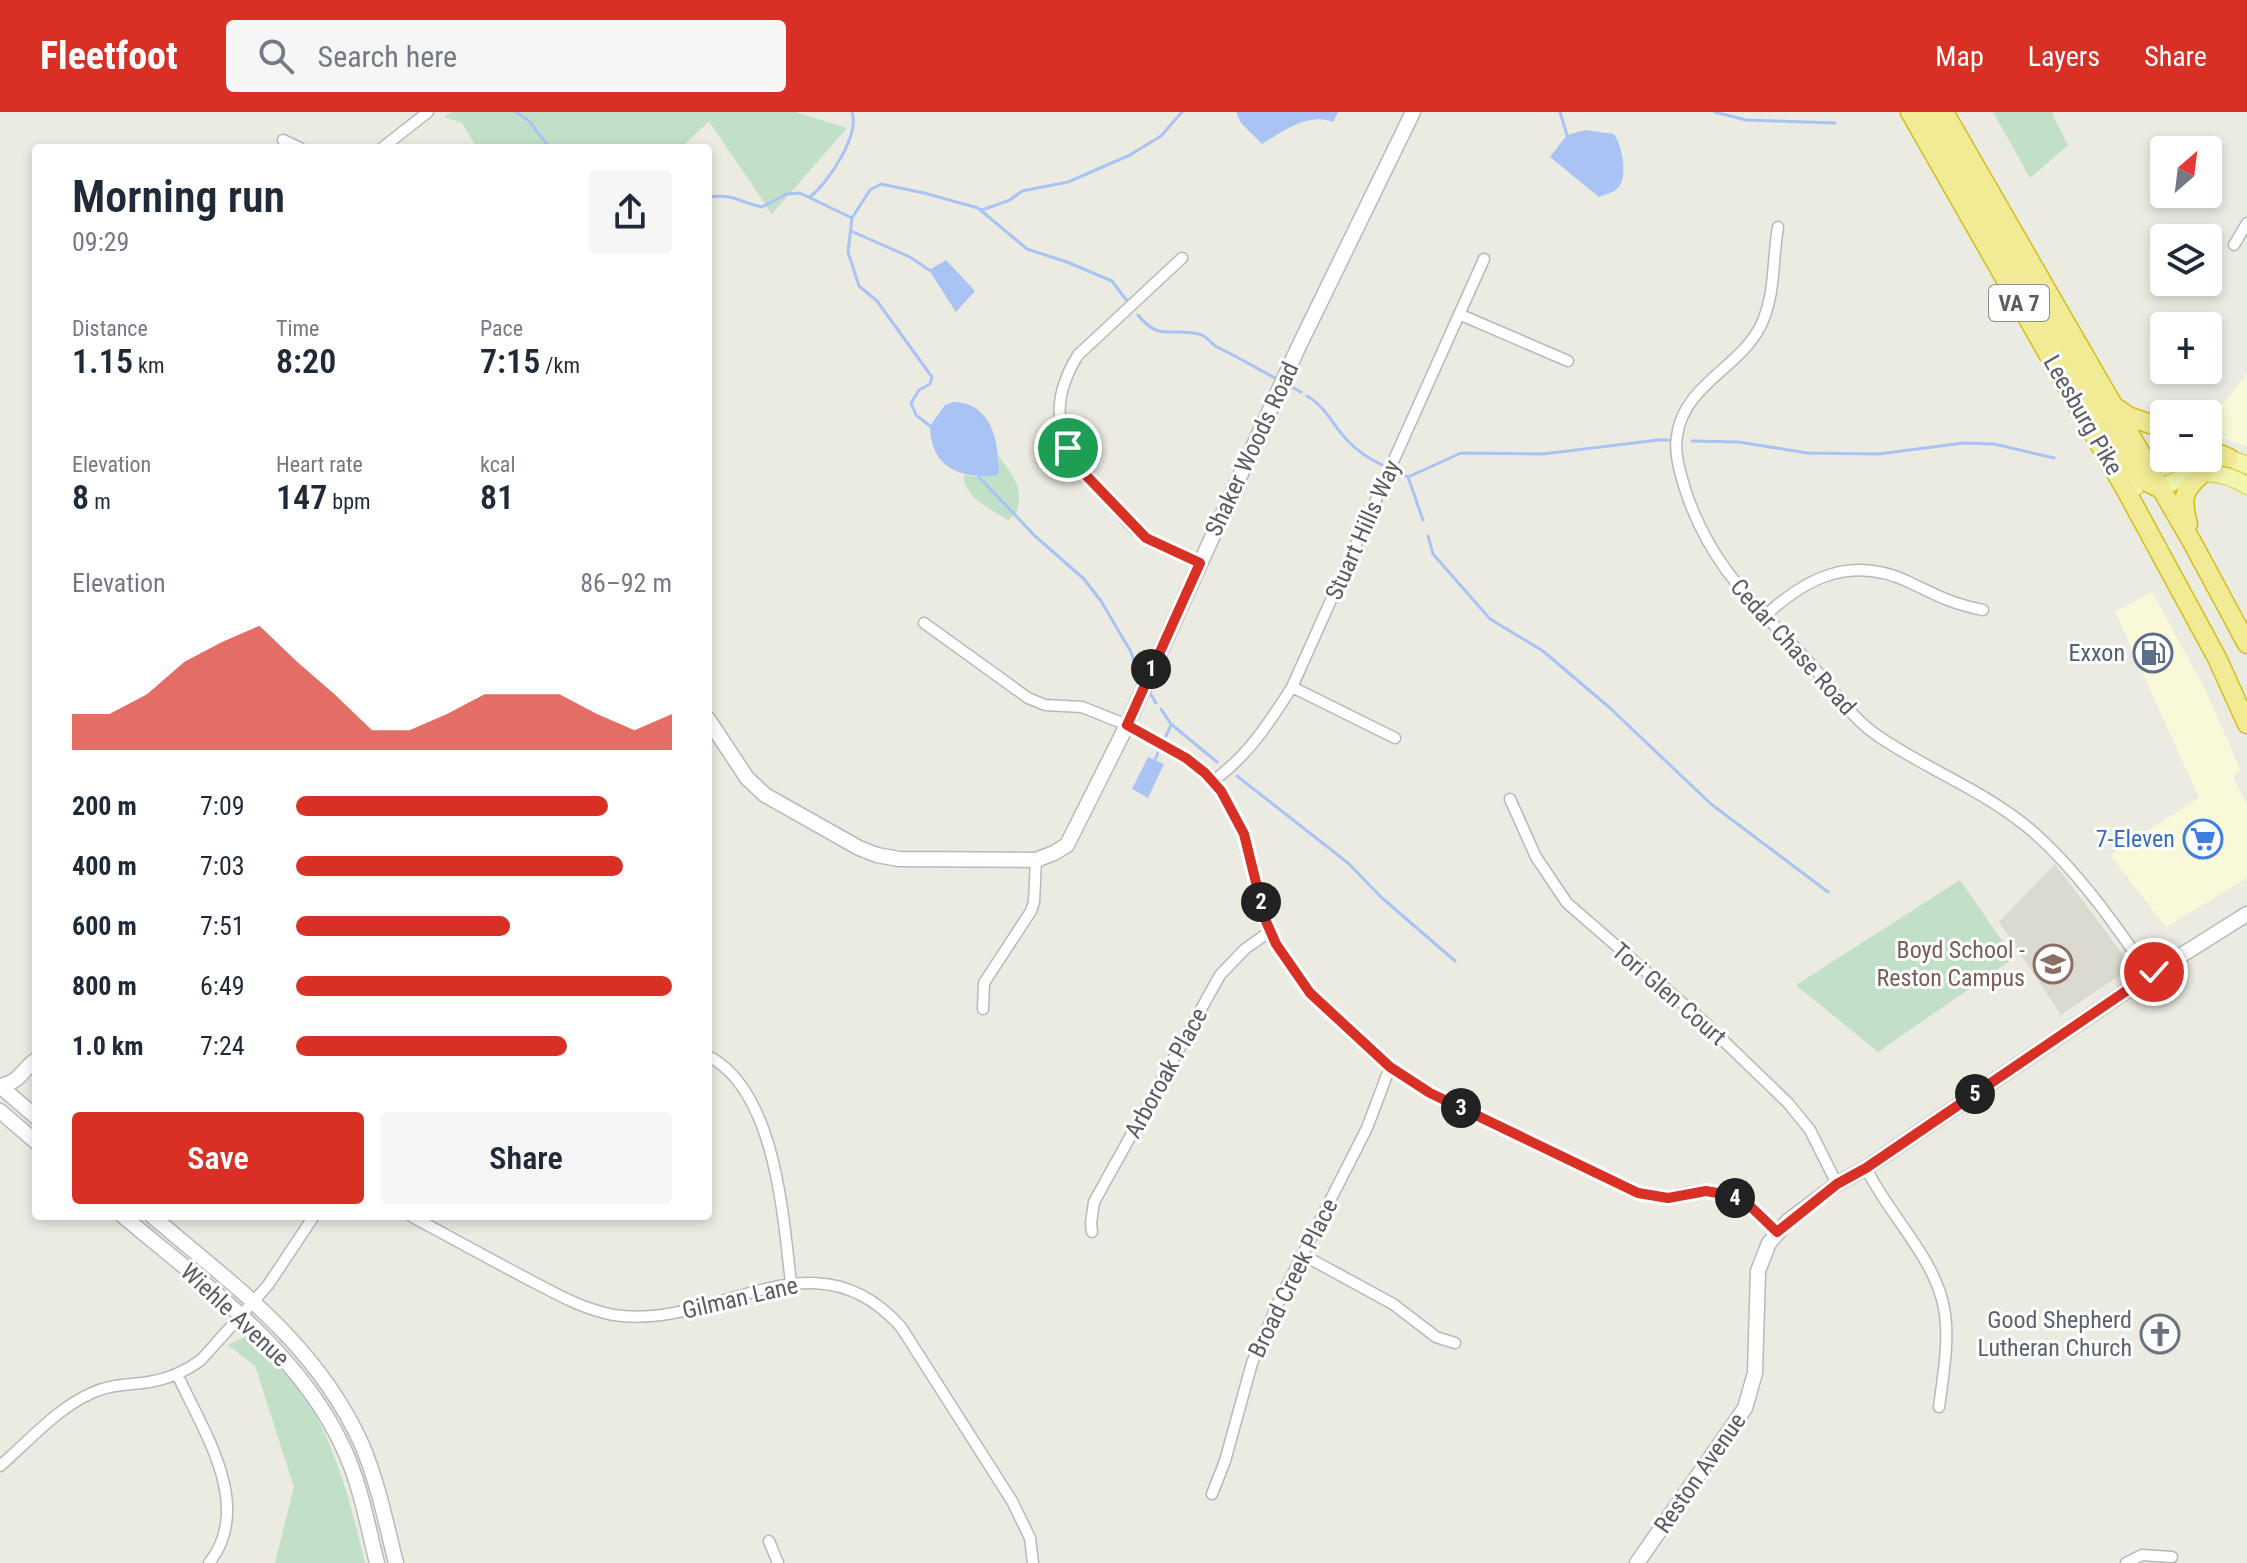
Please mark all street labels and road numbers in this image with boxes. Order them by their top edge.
road number: VA 7 [1989,285,2049,321]
street label: Leesburg Pike [2038,350,2128,480]
street label: Shaker Woods Road [1199,358,1305,540]
street label: Stuart Hills Way [1320,456,1406,604]
street label: Cedar Chase Road [1724,573,1862,721]
street label: Tori Glen Court [1606,937,1732,1051]
street label: Arboroak Place [1119,1003,1213,1143]
street label: Broad Creek Place [1242,1194,1344,1362]
street label: Wiehle Avenue [175,1258,295,1372]
street label: Gilman Lane [680,1271,800,1325]
street label: Reston Avenue [1648,1408,1752,1538]

